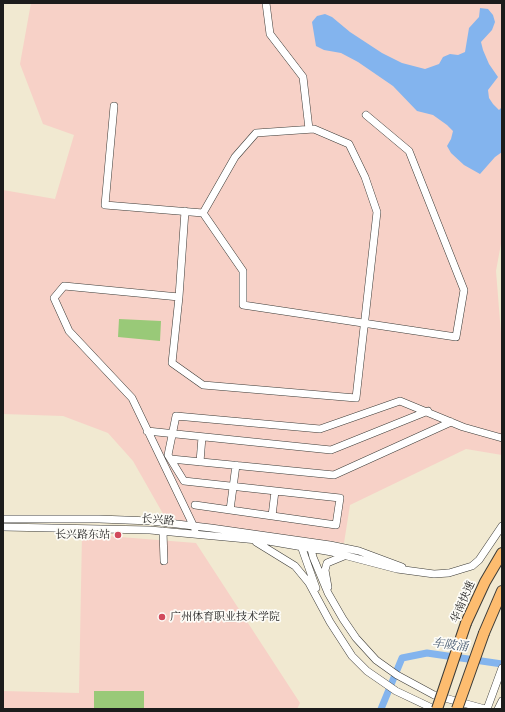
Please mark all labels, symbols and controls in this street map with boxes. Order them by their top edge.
street label: 长兴路 [141,512,175,528]
place label: 长兴路东站 [55,528,110,542]
marker: 长兴路东站 [113,530,123,540]
street label: 华南快速 [448,579,478,625]
place label: 广州体育职业技术学院 [170,610,280,624]
marker: 广州体育职业技术学院 [157,612,167,622]
water label: 车陂涌 [431,636,469,654]

